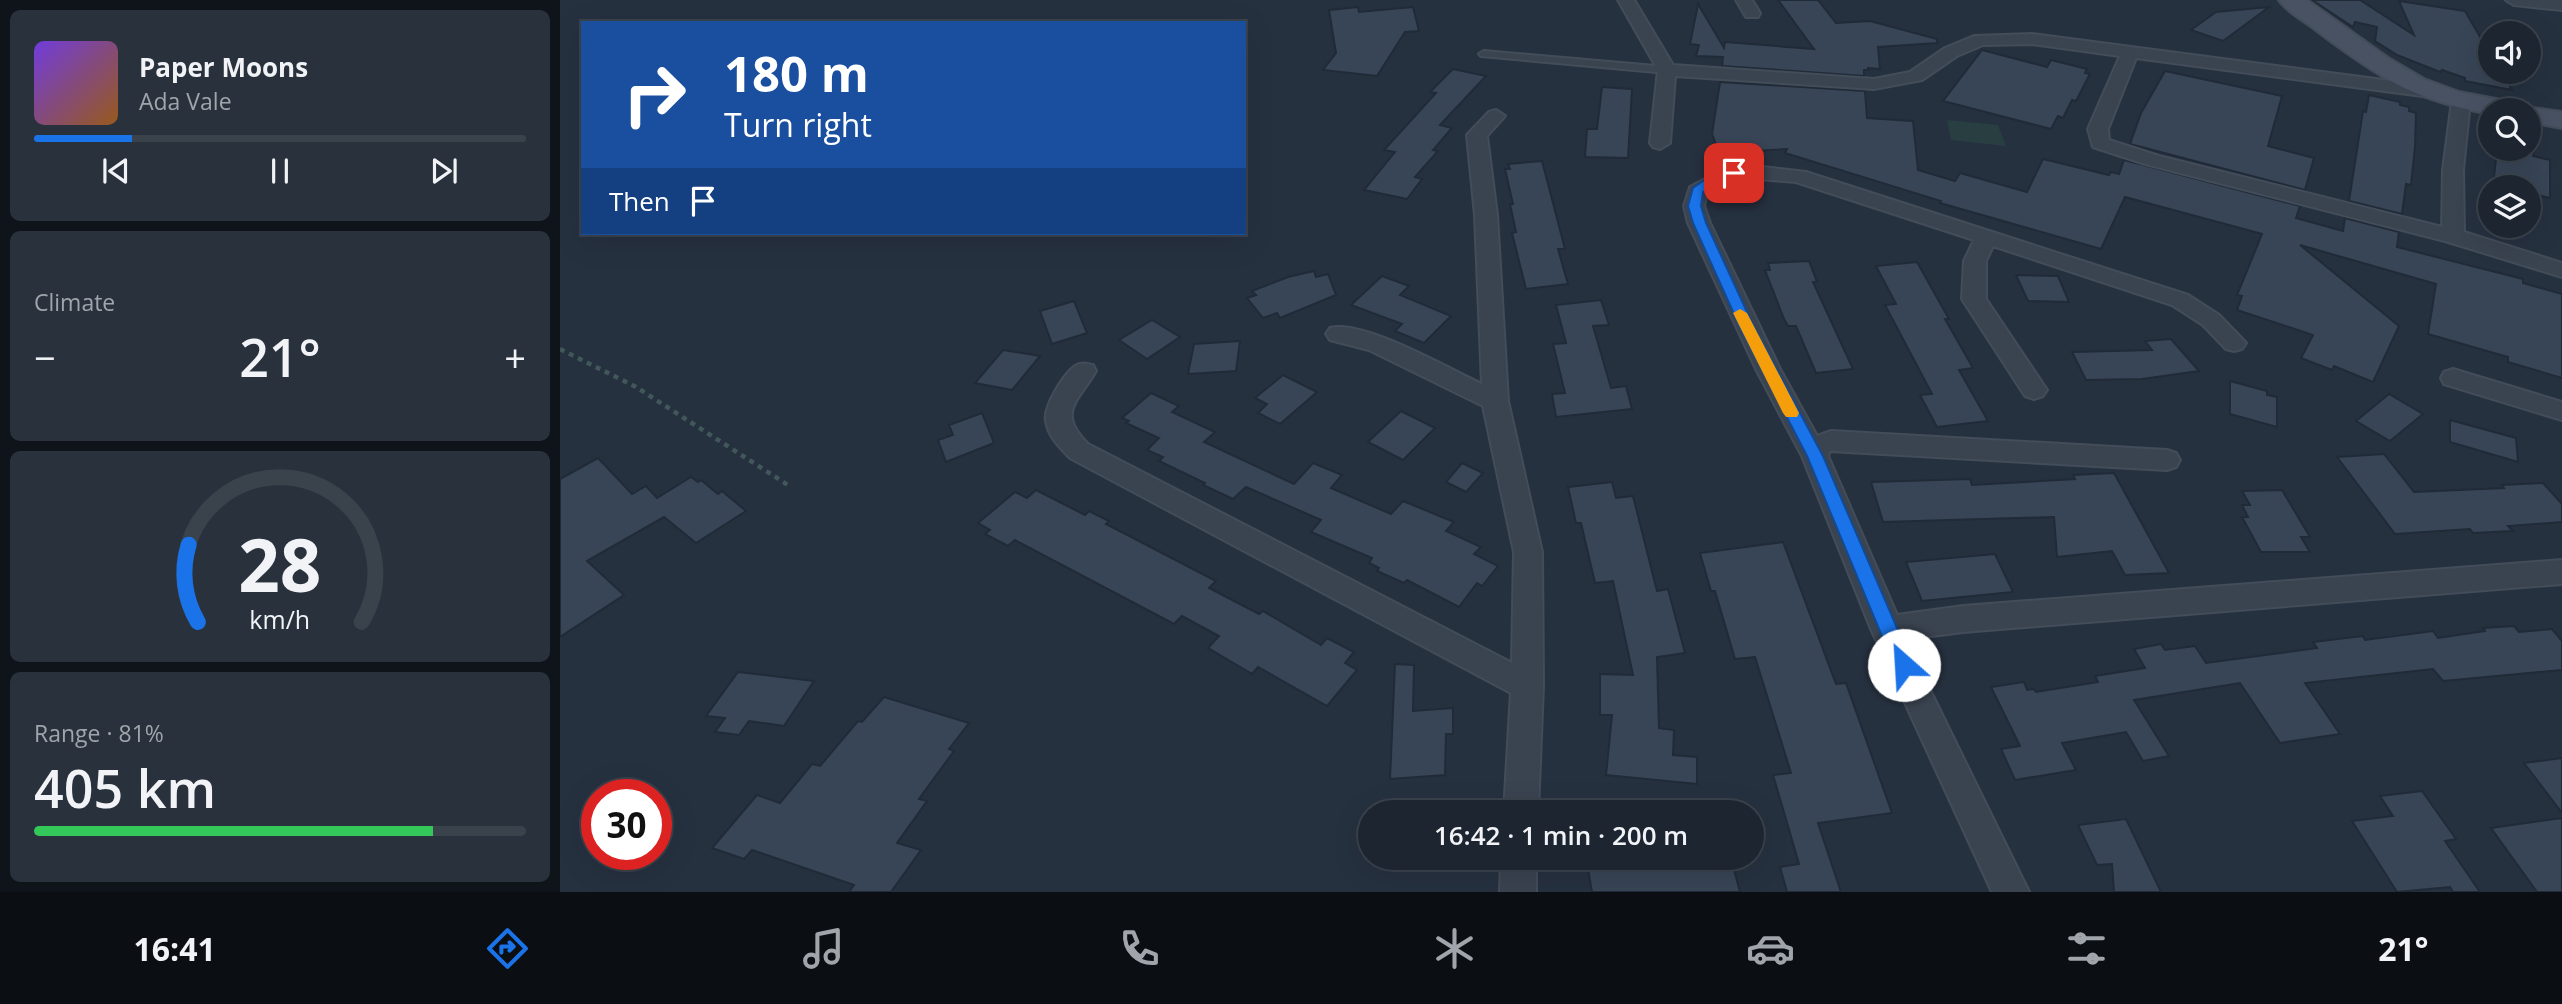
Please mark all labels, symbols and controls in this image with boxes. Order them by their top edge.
map controls [2478,21,2541,238]
button: sound [2478,21,2541,84]
text: 180 m [724,40,869,106]
text: Paper Moons [139,49,308,85]
icon: right [609,49,700,140]
text: Ada Vale [139,85,232,117]
button: search [2478,98,2541,161]
text: Turn right [724,103,872,146]
pin [1704,143,1764,203]
icon: previous [97,152,135,190]
icon: pause [261,152,299,190]
icon: next [425,152,463,190]
icon: arrive [1715,154,1753,192]
button: layers [2478,175,2541,238]
icon: arrive [684,182,722,220]
text: Then [609,183,670,219]
text: Climate [34,286,115,318]
text: 21° [239,321,321,392]
text: − [34,331,56,383]
text: + [504,331,526,383]
text: 28 [238,515,322,614]
text: km/h [250,602,310,636]
position arrow [1867,628,1941,702]
text: Range · 81% [34,717,164,749]
text: 405 km [34,752,216,823]
speed limit sign: 30 [581,779,672,870]
text: 16:42 · 1 min · 200 m [1434,817,1688,853]
icon: directions [483,924,532,973]
icon: music [799,924,848,973]
icon: phone [1115,924,1164,973]
icon: climate [1430,924,1479,973]
icon: car [1746,924,1795,973]
icon: filters [2062,924,2111,973]
text: 16:41 [133,927,216,970]
text: 21° [2378,927,2429,970]

